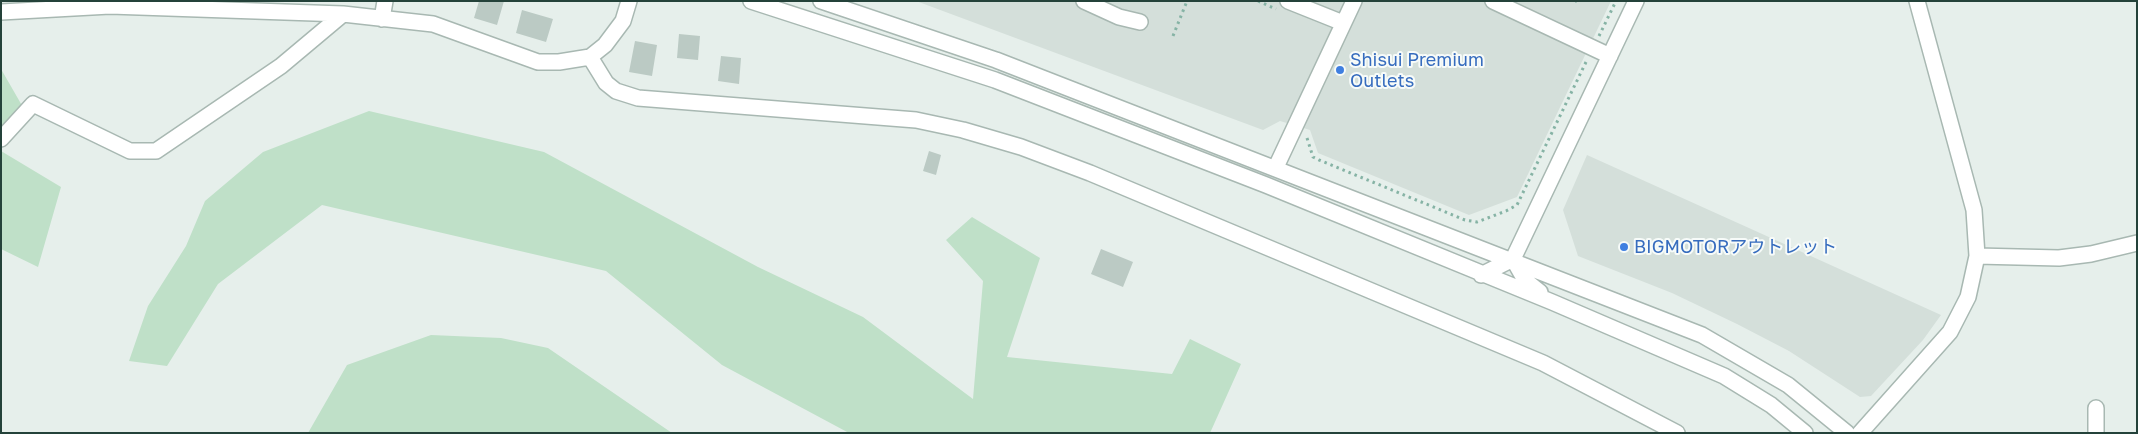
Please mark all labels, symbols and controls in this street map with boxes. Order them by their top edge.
place label: Shisui Premium Outlets [1350,49,1484,92]
marker: Shisui Premium Outlets [1334,64,1346,76]
place label: BIGMOTORアウトレット [1634,236,1837,258]
marker: BIGMOTORアウトレット [1618,241,1630,253]

